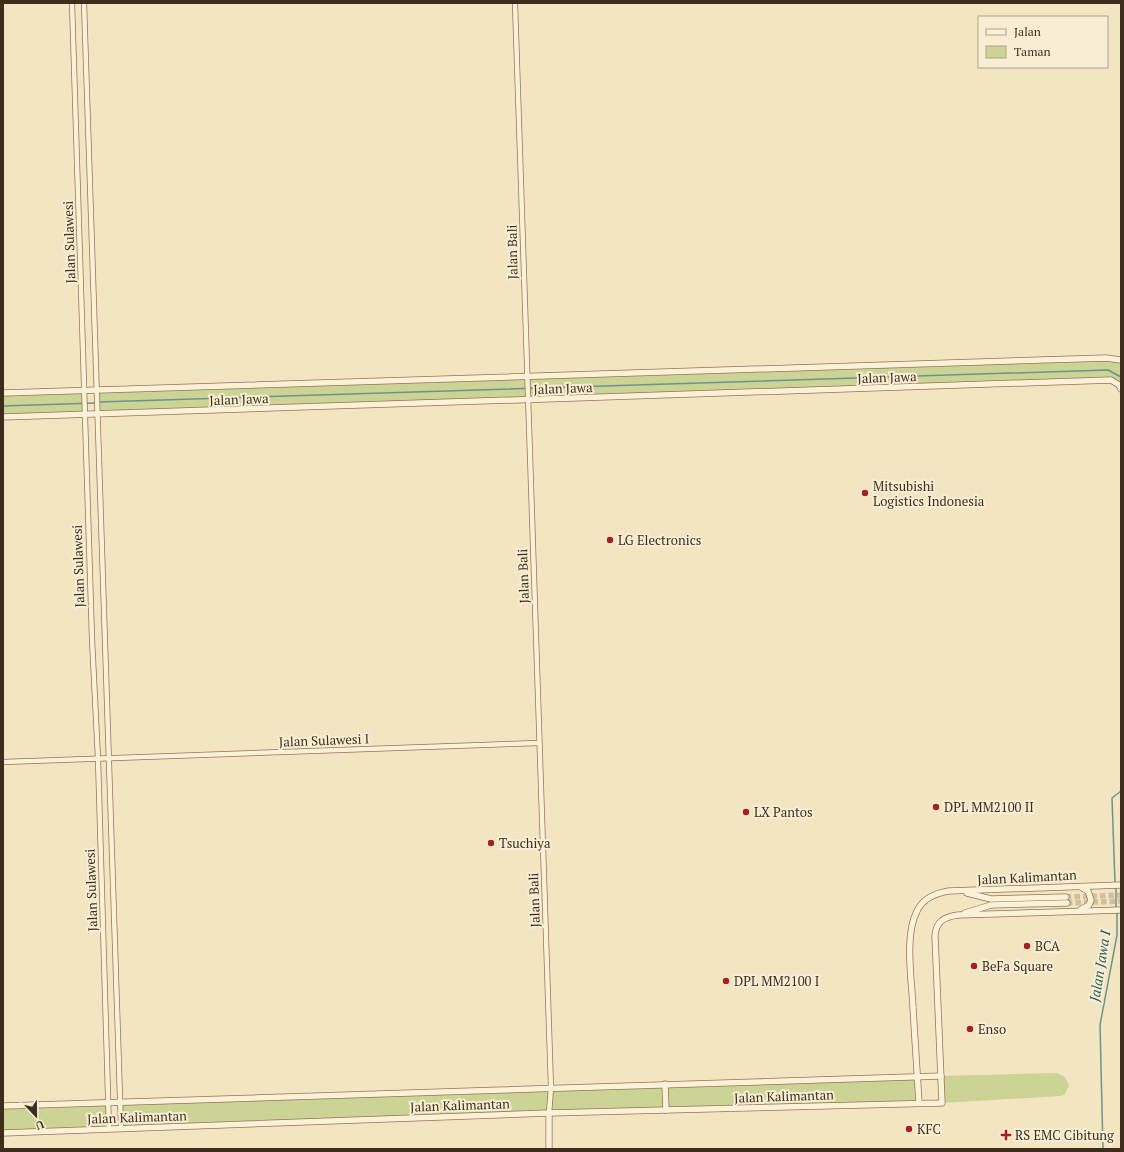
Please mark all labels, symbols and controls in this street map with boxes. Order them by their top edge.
legend [978,16,1108,68]
text: Jalan [1014,24,1041,39]
text: Taman [1014,44,1051,59]
street label: Jalan Sulawesi [59,200,79,284]
street label: Jalan Bali [503,224,521,280]
street label: Jalan Jawa [857,367,917,387]
street label: Jalan Jawa [533,378,593,398]
street label: Jalan Jawa [209,389,269,409]
place label: Mitsubishi Logistics Indonesia [873,477,985,510]
marker: Mitsubishi Logistics Indonesia [860,488,870,498]
street label: Jalan Sulawesi [68,524,88,608]
place label: LG Electronics [618,531,701,549]
marker: LG Electronics [605,535,615,545]
street label: Jalan Bali [513,548,533,604]
street label: Jalan Sulawesi I [279,729,369,751]
place label: DPL MM2100 II [944,798,1034,816]
marker: DPL MM2100 II [931,802,941,812]
place label: LX Pantos [754,803,813,821]
marker: LX Pantos [741,807,751,817]
place label: Tsuchiya [499,834,551,852]
marker: Tsuchiya [486,838,496,848]
street label: Jalan Sulawesi [81,848,101,932]
street label: Jalan Kalimantan [977,865,1078,889]
street label: Jalan Bali [524,872,544,928]
water label: Jalan Jawa I [1084,928,1115,1004]
place label: BCA [1035,937,1060,955]
marker: BCA [1022,941,1032,951]
place label: BeFa Square [982,957,1053,975]
marker: BeFa Square [969,961,979,971]
place label: DPL MM2100 I [734,972,819,990]
marker: DPL MM2100 I [721,976,731,986]
place label: Enso [978,1020,1006,1038]
marker: Enso [965,1024,975,1034]
street label: Jalan Kalimantan [734,1085,834,1107]
street label: Jalan Kalimantan [410,1094,510,1116]
north arrow [16,1096,56,1136]
street label: Jalan Kalimantan [87,1106,187,1128]
text: U [33,1117,46,1133]
place label: KFC [917,1120,941,1138]
marker: KFC [904,1124,914,1134]
place label: RS EMC Cibitung [1015,1126,1114,1144]
marker: RS EMC Cibitung [1000,1129,1012,1141]

